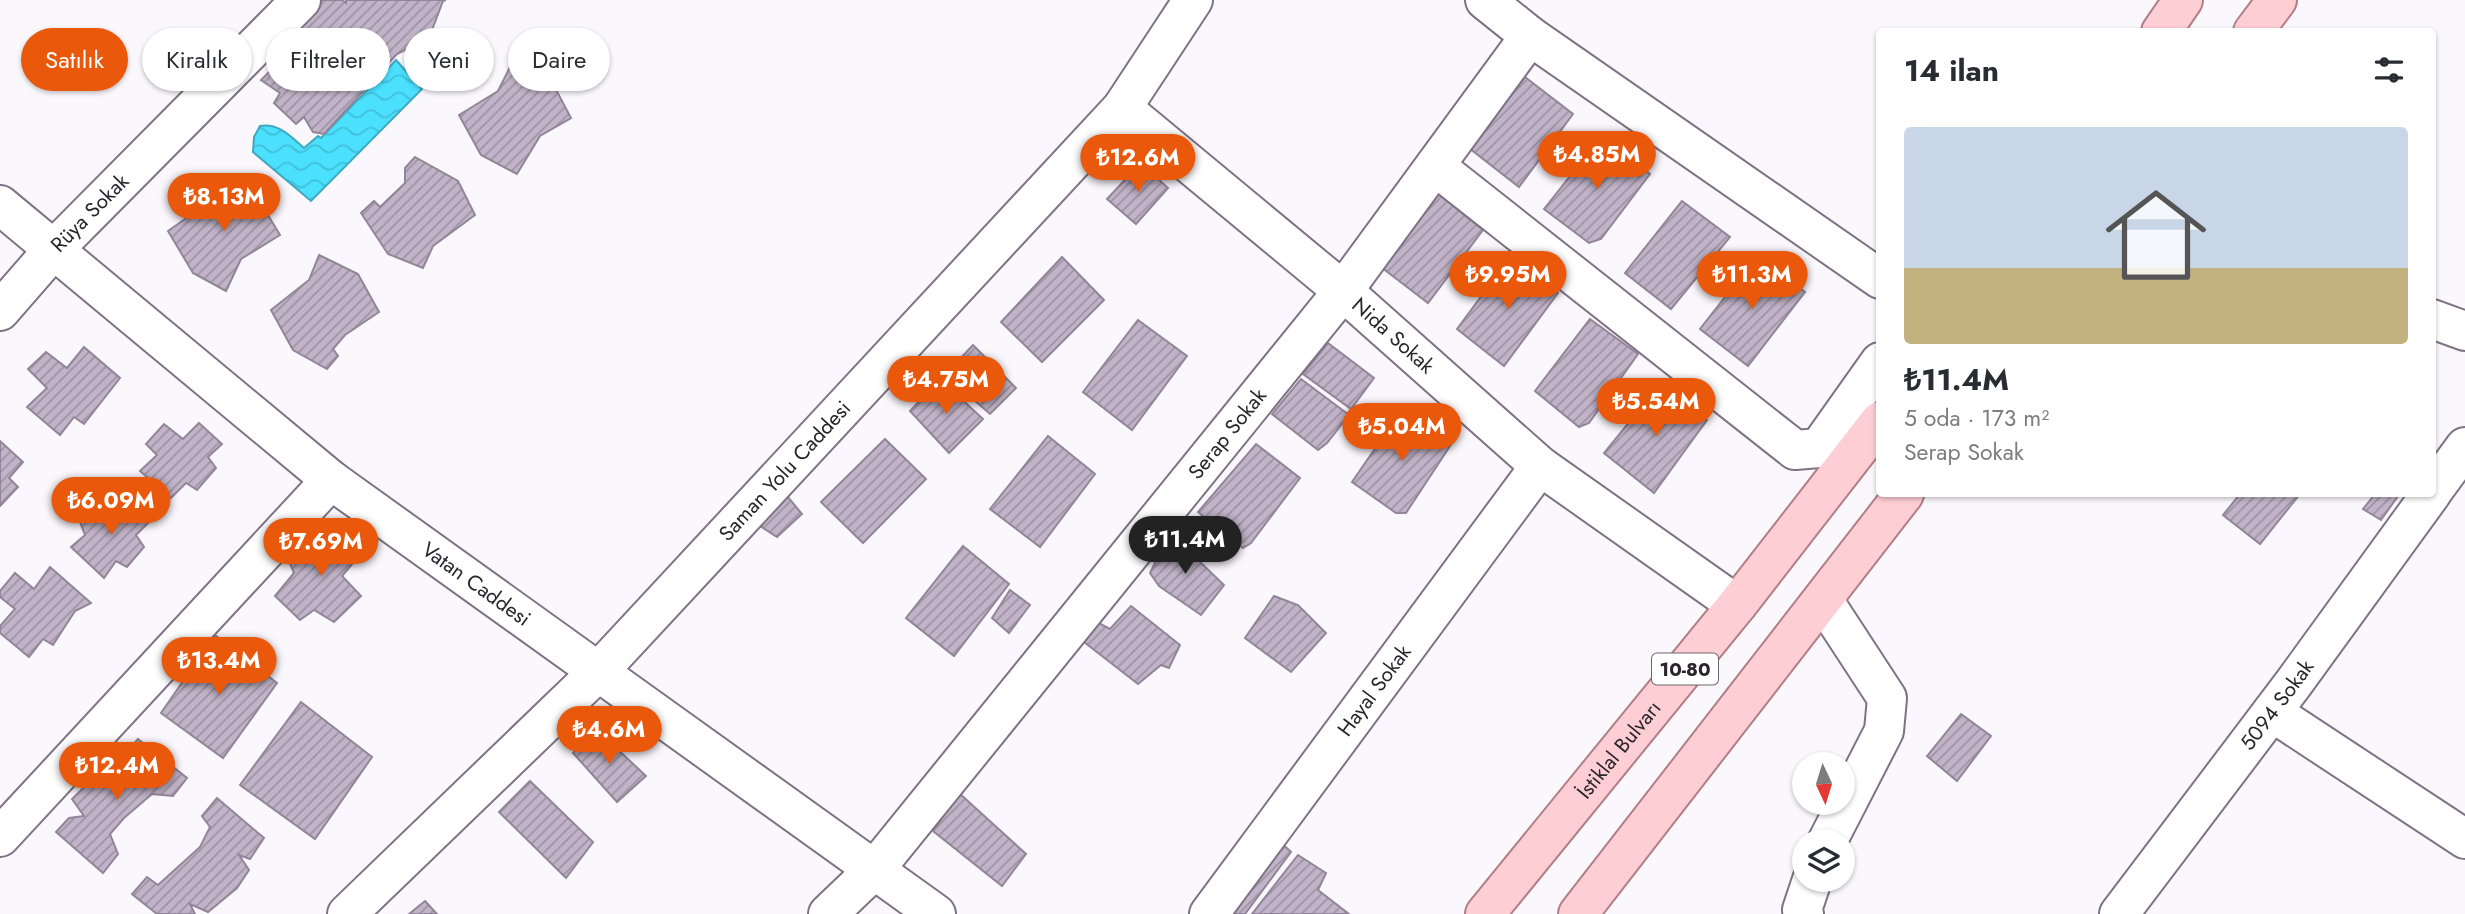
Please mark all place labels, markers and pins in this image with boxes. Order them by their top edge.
pin: ₺4.85M [1540,132,1654,191]
pin: ₺12.6M [1081,134,1195,194]
pin: ₺8.13M [167,174,281,233]
pin: ₺9.95M [1451,252,1565,311]
pin: ₺11.3M [1695,252,1809,311]
pin: ₺4.75M [889,356,1003,416]
pin: ₺5.54M [1599,378,1713,438]
pin: ₺5.04M [1345,404,1459,463]
pin: ₺6.09M [54,477,168,537]
pin: ₺11.4M [1128,516,1242,576]
pin: ₺7.69M [264,518,378,578]
pin: ₺13.4M [162,638,276,697]
pin: ₺4.6M [560,706,658,766]
pin: ₺12.4M [60,742,174,802]

